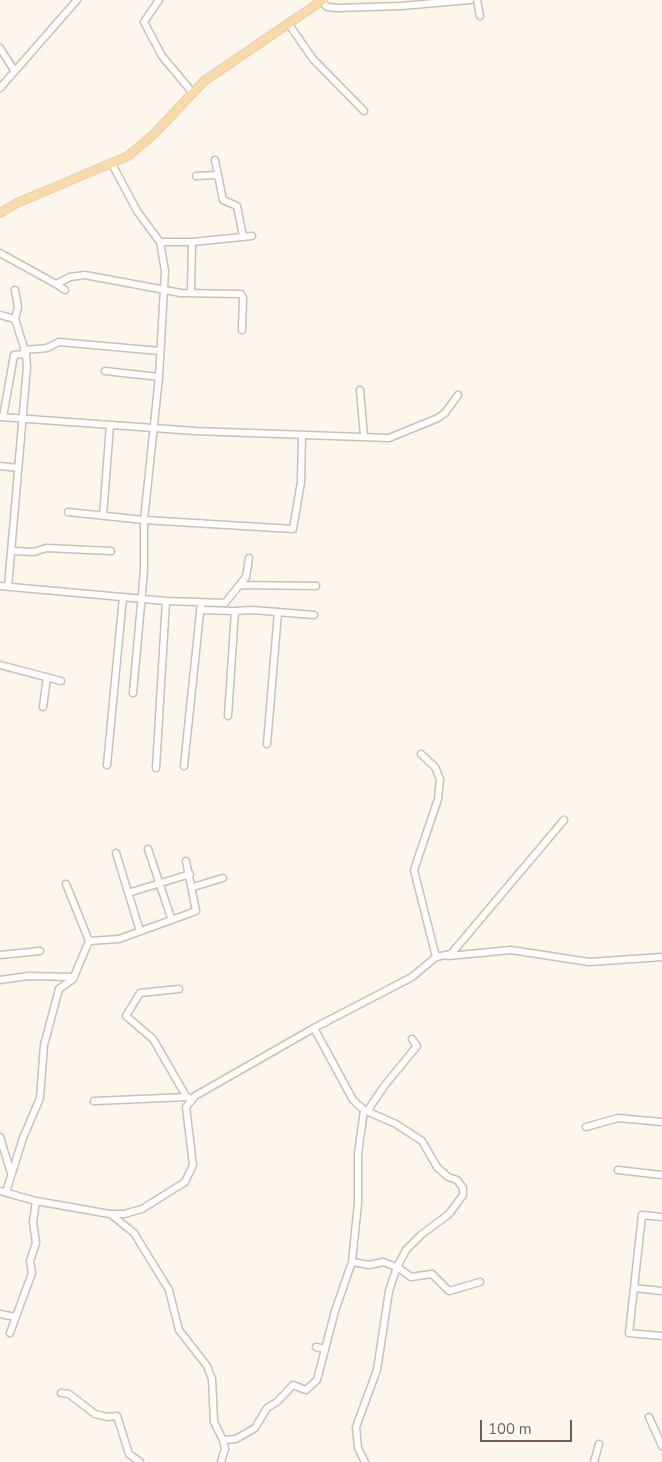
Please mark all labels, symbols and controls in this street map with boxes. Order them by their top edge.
scale bar [482,1410,574,1442]
text: 100 m [488,1419,532,1439]

